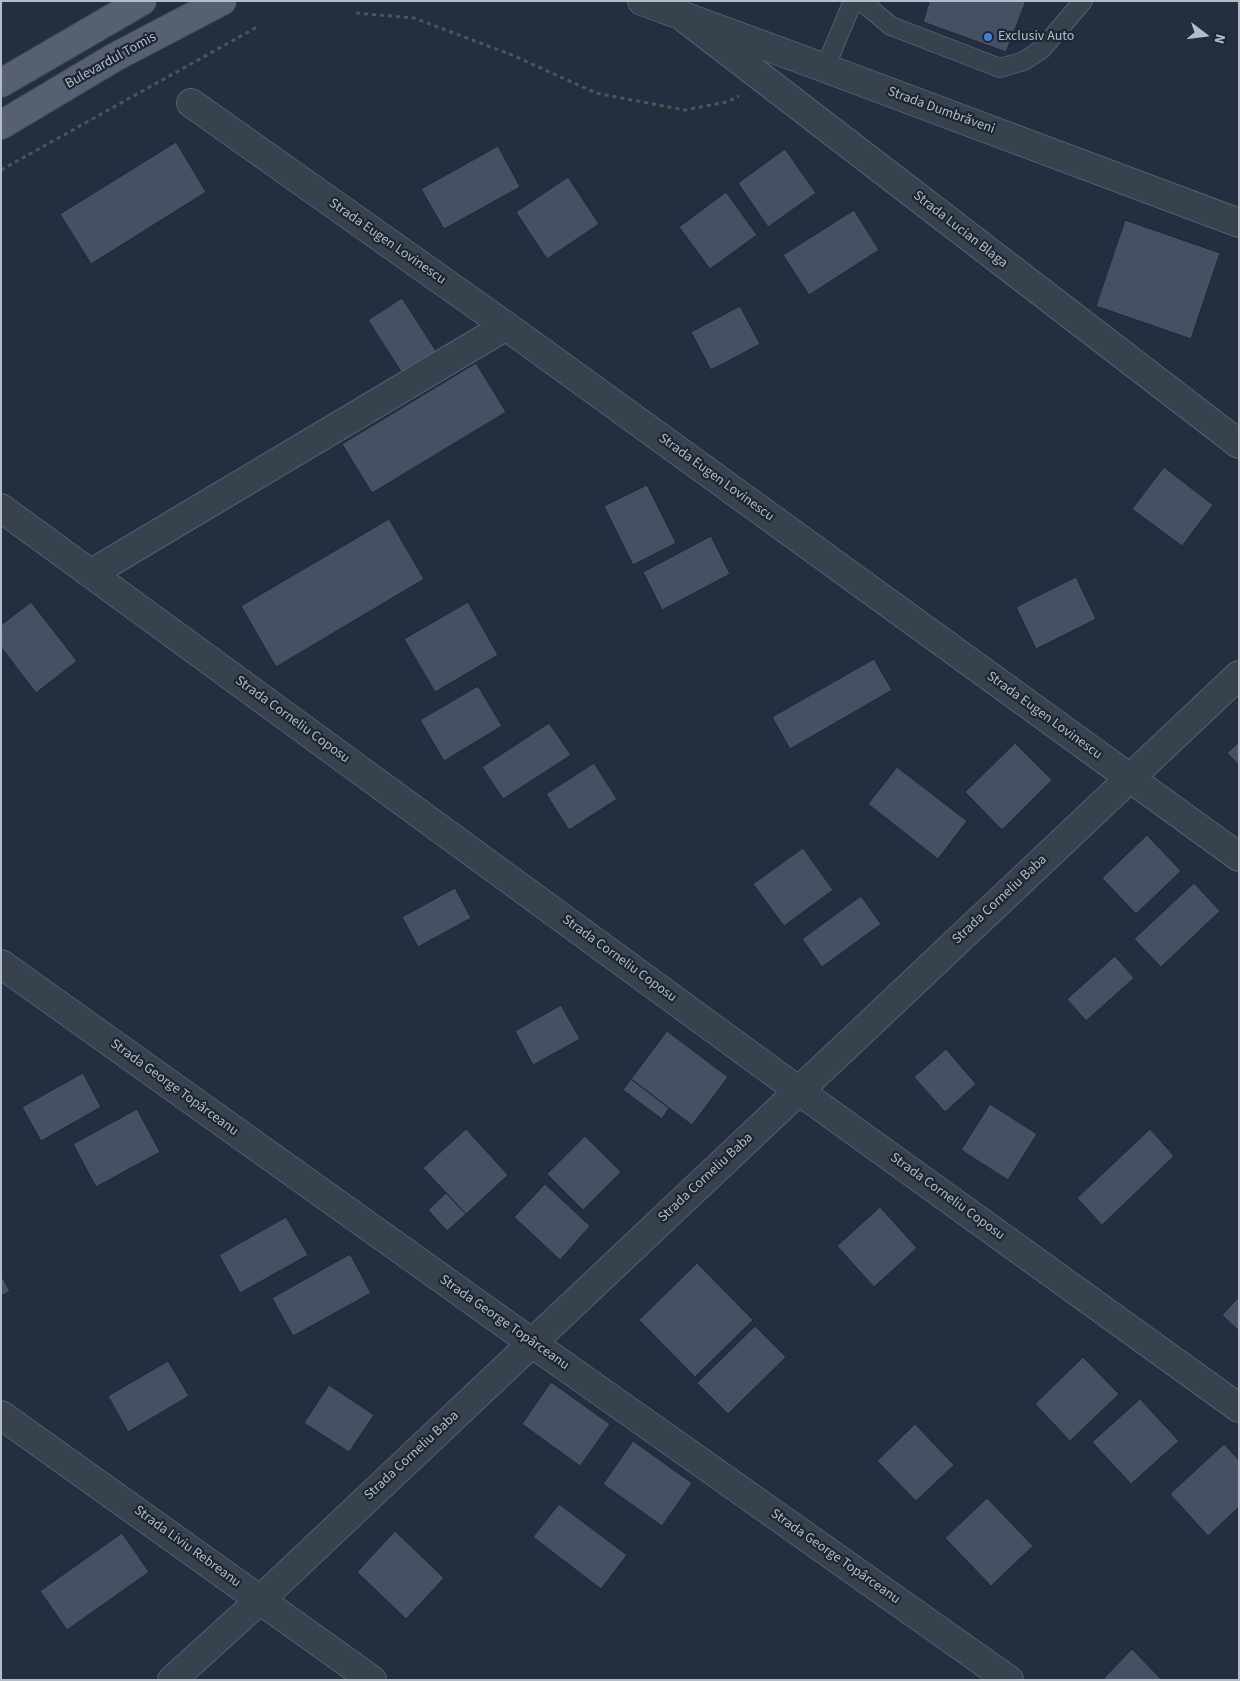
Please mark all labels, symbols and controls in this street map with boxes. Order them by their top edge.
north arrow [1180,10,1230,60]
street label: Bulevardul Tomis [63,29,159,93]
place label: Exclusiv Auto [998,29,1074,45]
marker: Exclusiv Auto [982,31,994,43]
text: N [1209,32,1230,46]
street label: Strada Dumbrăveni [885,84,997,138]
street label: Strada Lucian Blaga [909,188,1011,272]
street label: Strada Eugen Lovinescu [325,195,449,289]
street label: Strada Eugen Lovinescu [655,430,777,526]
street label: Strada Eugen Lovinescu [983,668,1105,764]
street label: Strada Corneliu Coposu [231,673,353,767]
street label: Strada Corneliu Baba [949,852,1051,948]
street label: Strada Corneliu Coposu [558,912,680,1006]
street label: Strada George Topârceanu [107,1036,241,1140]
street label: Strada Corneliu Baba [655,1130,757,1226]
street label: Strada Corneliu Coposu [886,1150,1008,1244]
street label: Strada George Topârceanu [436,1272,572,1374]
street label: Strada Corneliu Baba [361,1408,463,1504]
street label: Strada Liviu Rebreanu [130,1503,244,1591]
street label: Strada George Topârceanu [767,1506,903,1608]

